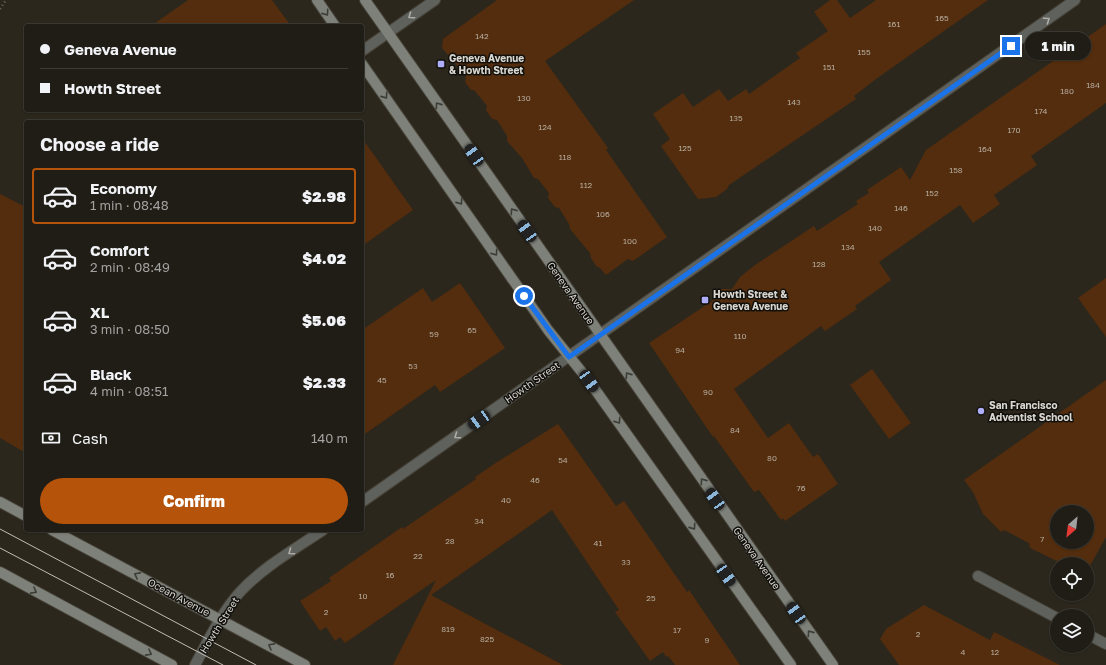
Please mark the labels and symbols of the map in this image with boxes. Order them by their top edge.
one-way arrow [321,9,329,16]
one-way arrow [409,11,416,18]
house number: 165 [935,13,949,23]
one-way arrow [1043,17,1050,25]
house number: 161 [888,19,900,29]
house number: 142 [475,31,489,41]
callout: 1 min [1025,32,1091,60]
route end [1002,37,1020,55]
house number: 155 [857,47,871,57]
place label: Geneva Avenue & Howth Street [449,52,524,76]
marker: Geneva Avenue & Howth Street [436,59,446,69]
house number: 151 [823,62,835,72]
house number: 184 [1086,80,1100,90]
house number: 180 [1060,86,1074,96]
one-way arrow [380,92,387,99]
house number: 130 [517,93,531,103]
house number: 143 [787,97,801,107]
one-way arrow [435,102,443,109]
house number: 174 [1035,106,1048,116]
house number: 135 [729,113,743,123]
house number: 124 [538,122,552,132]
house number: 170 [1007,125,1021,135]
car [462,142,486,168]
house number: 125 [678,143,692,153]
house number: 164 [978,144,992,154]
house number: 118 [559,152,571,162]
house number: 158 [949,165,963,175]
house number: 112 [580,180,593,190]
house number: 152 [925,188,939,198]
one-way arrow [455,198,462,205]
house number: 146 [894,203,908,213]
one-way arrow [510,208,518,215]
house number: 106 [596,209,610,219]
car [515,218,539,244]
house number: 140 [868,223,882,233]
house number: 100 [623,236,637,246]
house number: 134 [841,242,855,252]
one-way arrow [490,248,497,255]
house number: 128 [812,259,826,269]
street label: Geneva Avenue [545,260,597,327]
route start [515,287,533,305]
place label: Howth Street & Geneva Avenue [713,288,788,312]
marker: Howth Street & Geneva Avenue [700,295,710,305]
house number: 65 [467,325,477,335]
house number: 59 [429,329,439,339]
house number: 110 [734,331,746,341]
house number: 94 [675,345,685,355]
street label: Howth Street [502,359,562,405]
house number: 53 [408,361,418,371]
car [577,368,601,394]
one-way arrow [625,372,633,379]
house number: 45 [377,375,387,385]
house number: 90 [703,387,713,397]
place label: San Francisco Adventist School [989,399,1073,423]
marker: San Francisco Adventist School [976,406,986,416]
car [466,408,492,432]
one-way arrow [613,417,620,424]
house number: 84 [730,425,740,435]
one-way arrow [454,431,461,439]
house number: 80 [767,453,777,463]
house number: 54 [558,455,568,465]
house number: 46 [530,475,540,485]
one-way arrow [700,478,708,485]
house number: 76 [796,483,806,493]
car [703,486,727,512]
house number: 40 [501,495,511,505]
north arrow [1050,505,1094,549]
house number: 34 [474,516,484,526]
one-way arrow [688,523,695,530]
street label: Geneva Avenue [731,525,783,592]
house number: 7 [1040,534,1044,544]
house number: 28 [445,536,455,546]
house number: 41 [594,538,602,548]
one-way arrow [288,547,295,555]
house number: 22 [413,551,423,561]
house number: 33 [621,557,631,567]
car [714,562,738,588]
house number: 16 [386,570,395,580]
one-way arrow [134,572,141,579]
street label: Ocean Avenue [146,576,212,618]
one-way arrow [30,586,37,593]
house number: 10 [359,591,367,601]
house number: 25 [646,593,656,603]
street label: Howth Street [197,595,241,655]
car [784,600,808,626]
house number: 2 [324,607,329,617]
house number: 819 [441,624,455,634]
house number: 17 [673,625,681,635]
house number: 2 [916,629,921,639]
one-way arrow [807,630,815,637]
house number: 825 [480,634,494,644]
house number: 9 [705,635,710,645]
one-way arrow [268,644,275,651]
house number: 4 [961,647,966,657]
house number: 12 [991,647,1000,657]
one-way arrow [145,648,152,655]

